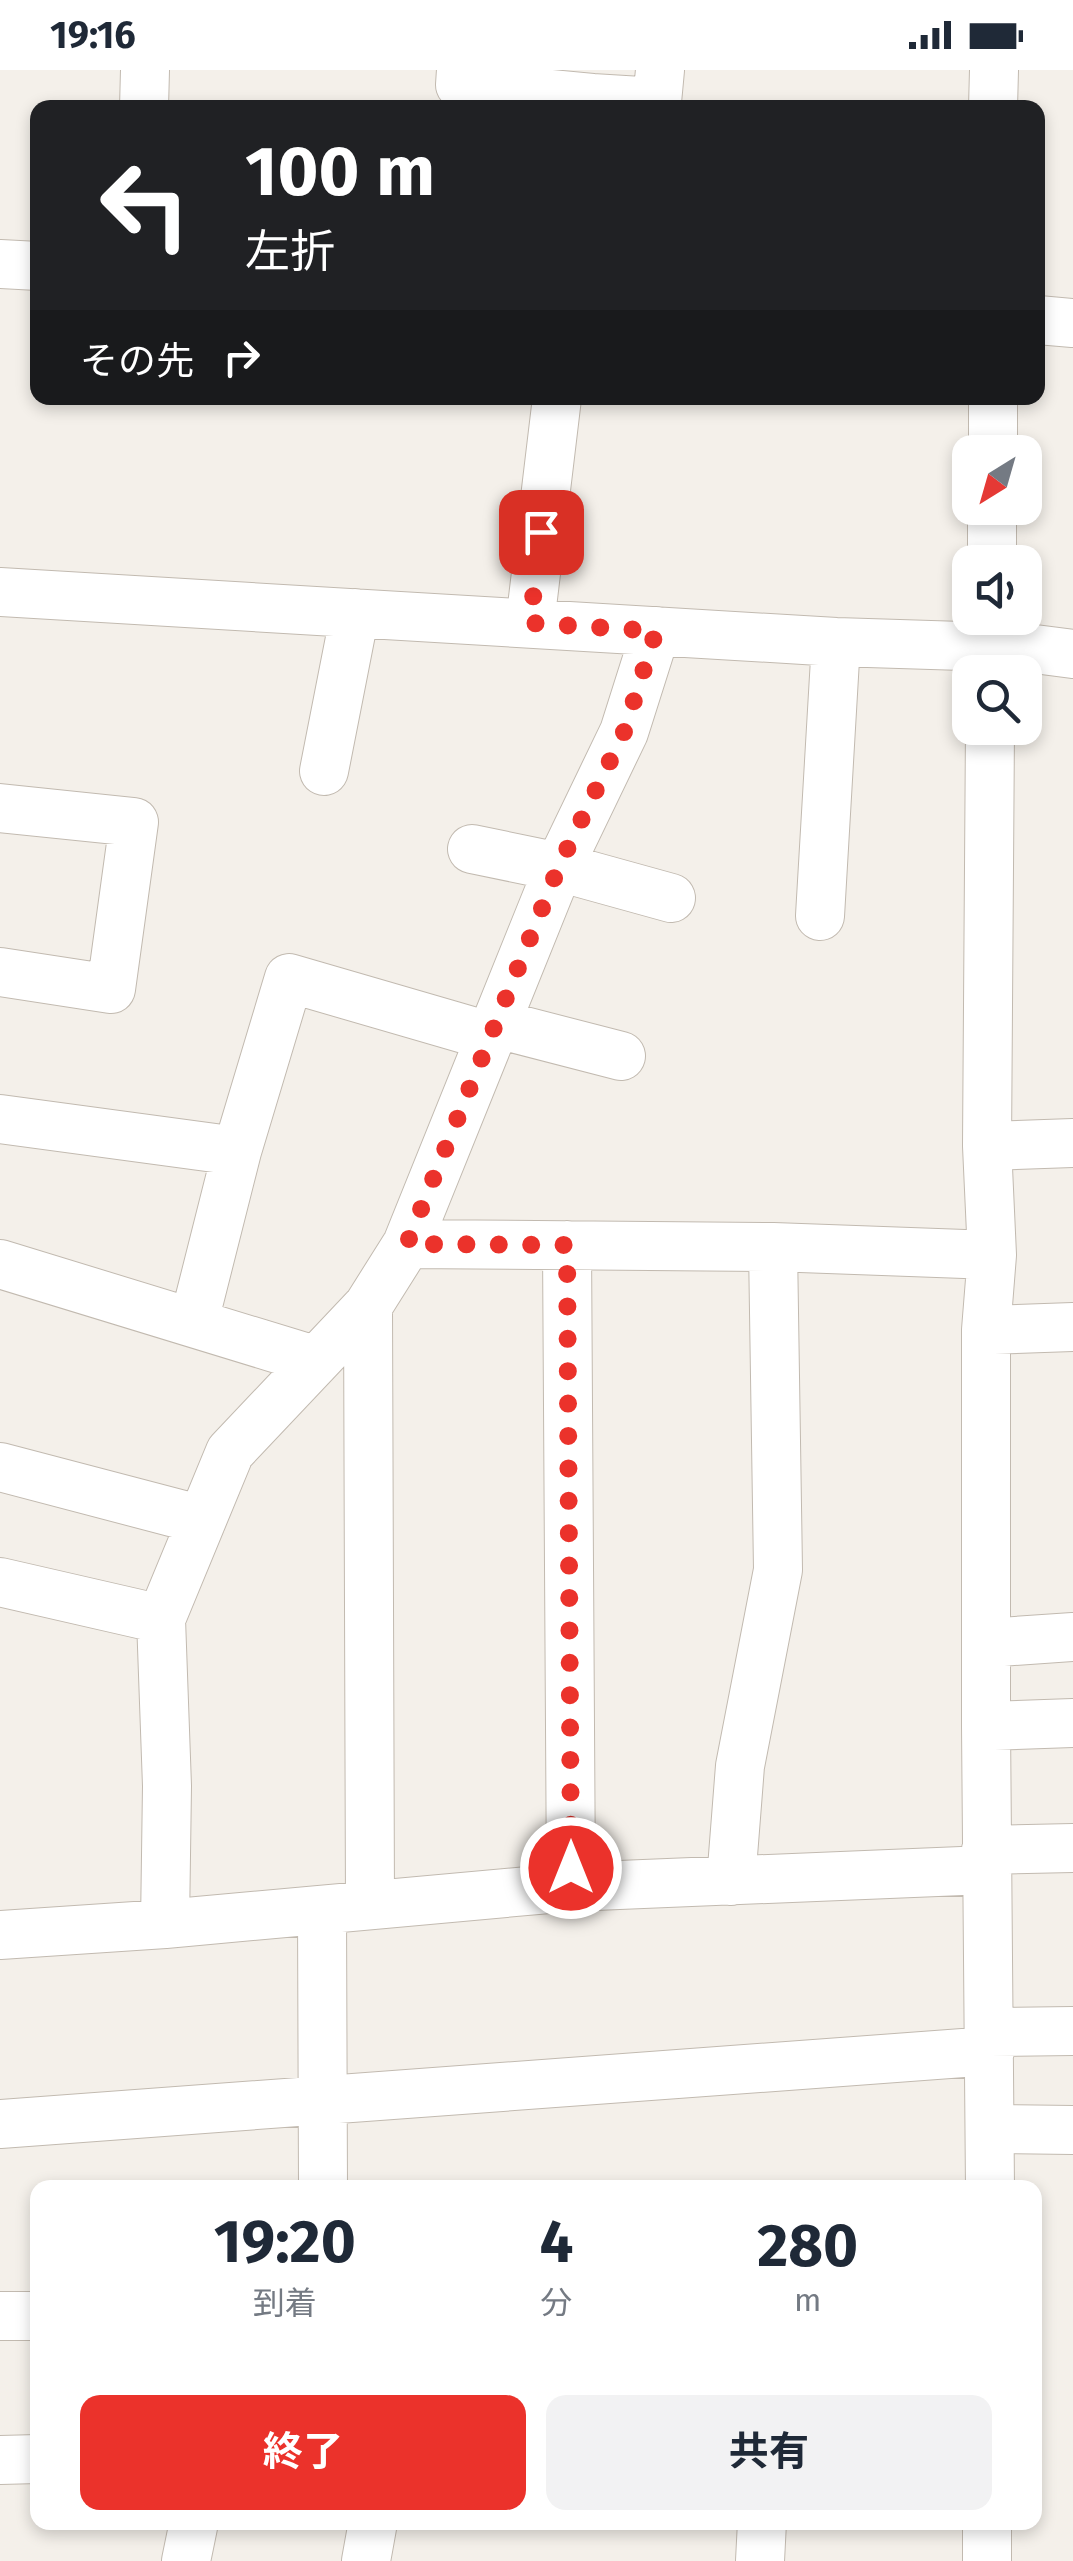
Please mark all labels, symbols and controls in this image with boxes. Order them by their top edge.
text: 19:16 [50,12,136,58]
text: 100 m [245,130,435,214]
icon: left [80,140,210,270]
text: 左折 [245,225,335,279]
icon: right [214,330,269,385]
text: その先 [80,338,194,384]
north arrow [952,435,1042,525]
map controls [952,435,1042,745]
pin [499,490,584,575]
icon: arrive [514,505,569,560]
button: sound [952,545,1042,635]
button: search [952,655,1042,745]
position arrow [519,1816,623,1920]
text: 19:20 [214,2206,356,2278]
text: 4 [540,2206,573,2278]
text: 280 [757,2210,858,2282]
text: m [794,2281,821,2319]
text: 到着 [253,2284,317,2322]
text: 分 [540,2284,572,2322]
button: 終了 [80,2395,526,2510]
button: 共有 [546,2395,992,2510]

